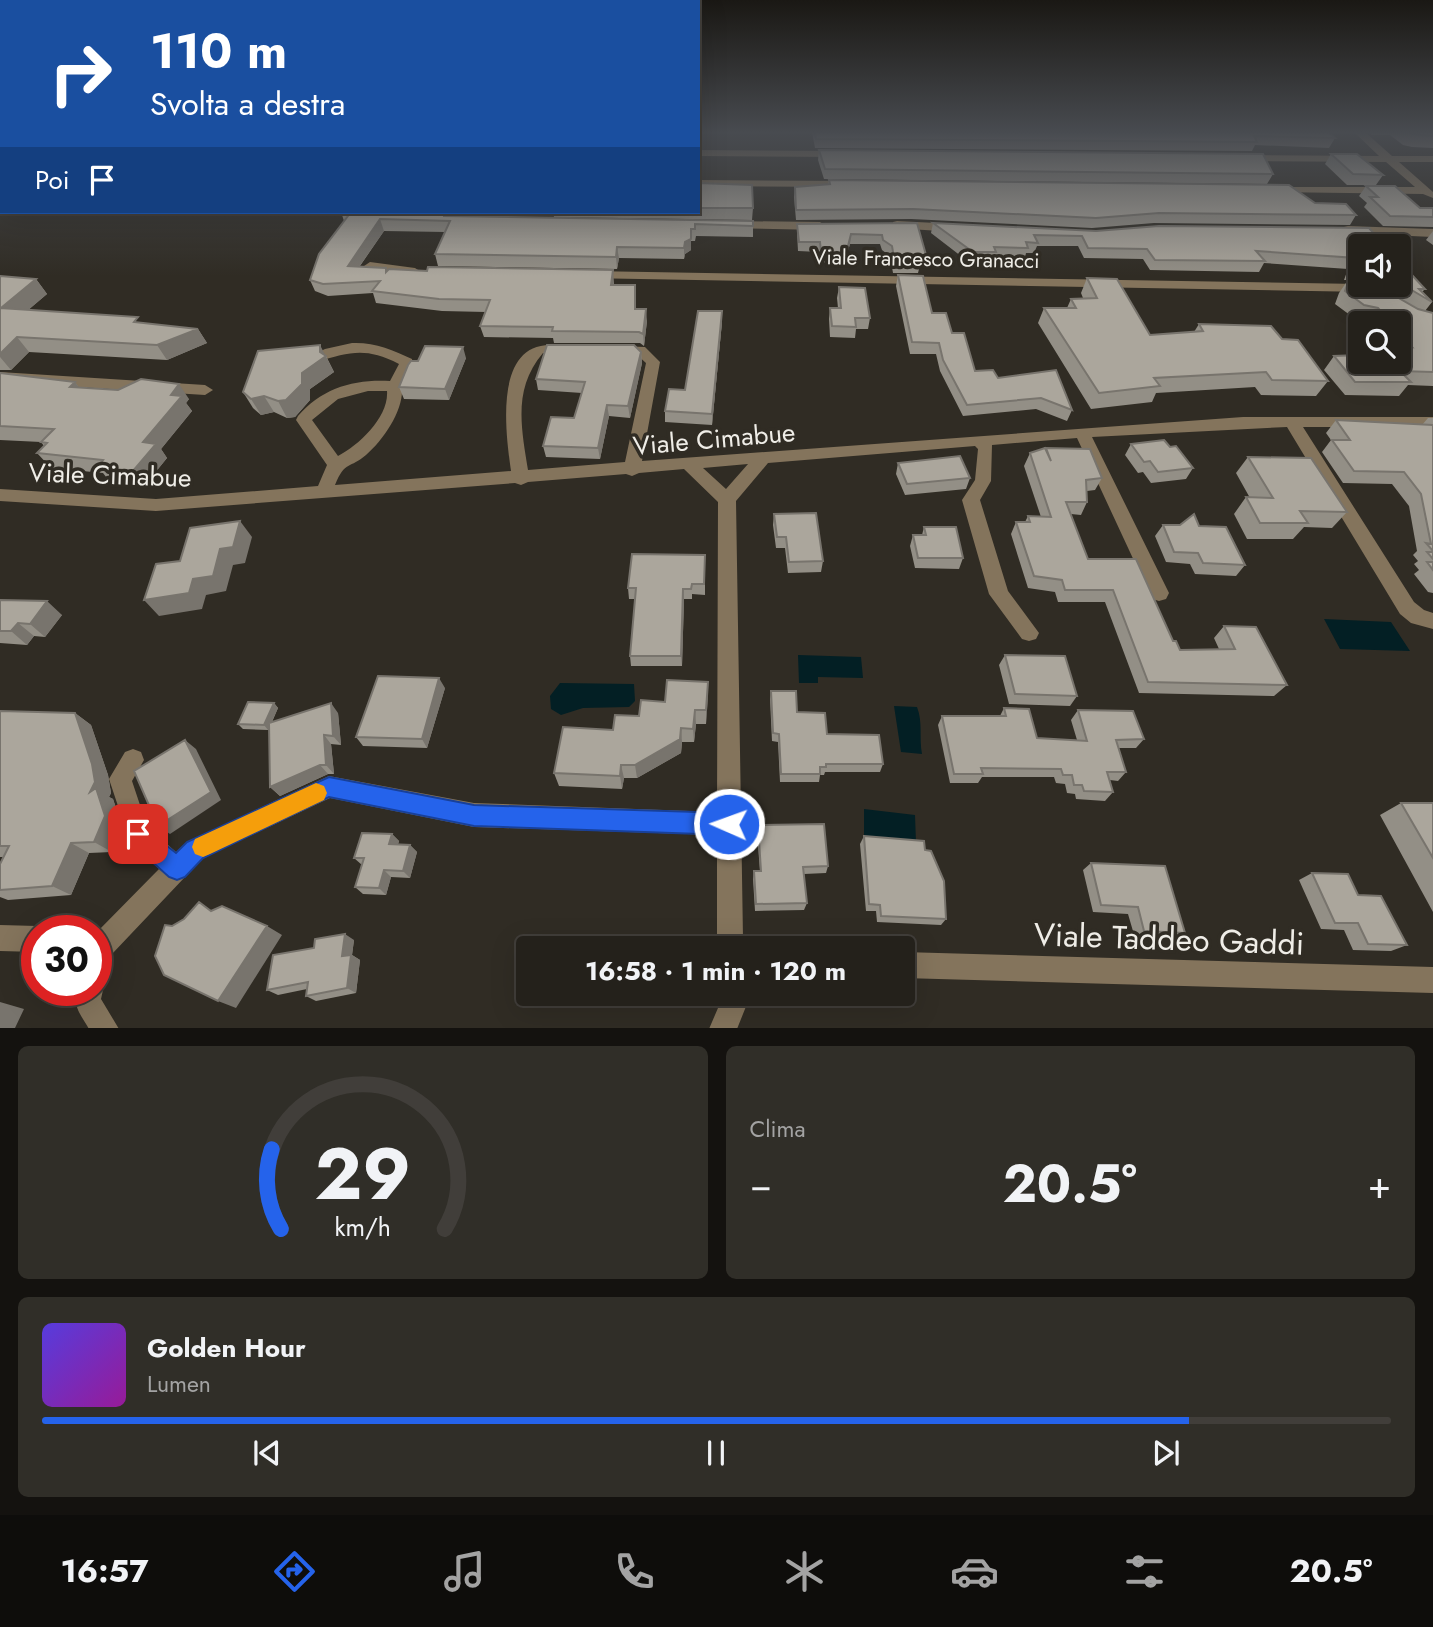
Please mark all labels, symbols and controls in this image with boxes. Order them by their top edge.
text: 110 m [150,16,287,86]
icon: right [35,28,126,119]
text: Svolta a destra [150,81,345,127]
text: Poi [35,161,69,199]
icon: arrive [83,161,121,199]
map controls [1348,234,1411,374]
button: sound [1348,234,1411,297]
street label: Viale Francesco Granacci [812,242,1040,276]
button: search [1348,311,1411,374]
street label: Viale Cimabue [631,413,797,465]
street label: Viale Cimabue [28,453,192,497]
position arrow [692,787,766,861]
pin [108,804,168,864]
icon: arrive [119,815,157,853]
street label: Viale Taddeo Gaddi [1033,911,1305,967]
speed limit sign: 30 [21,915,112,1006]
text: 16:58 · 1 min · 120 m [585,952,846,990]
text: Clima [750,1112,806,1146]
text: 29 [315,1121,411,1226]
text: 20.5° [1003,1146,1137,1222]
text: − [750,1157,772,1212]
text: + [1368,1157,1391,1212]
text: km/h [334,1208,391,1244]
text: Golden Hour [147,1329,306,1367]
text: Lumen [147,1367,211,1401]
icon: previous [248,1434,286,1472]
icon: pause [697,1434,735,1472]
icon: next [1147,1434,1185,1472]
icon: directions [270,1547,319,1596]
icon: music [440,1547,489,1596]
icon: phone [610,1547,659,1596]
icon: climate [780,1547,829,1596]
icon: car [950,1547,999,1596]
icon: filters [1120,1547,1169,1596]
text: 16:57 [61,1548,148,1594]
text: 20.5° [1290,1548,1372,1594]

